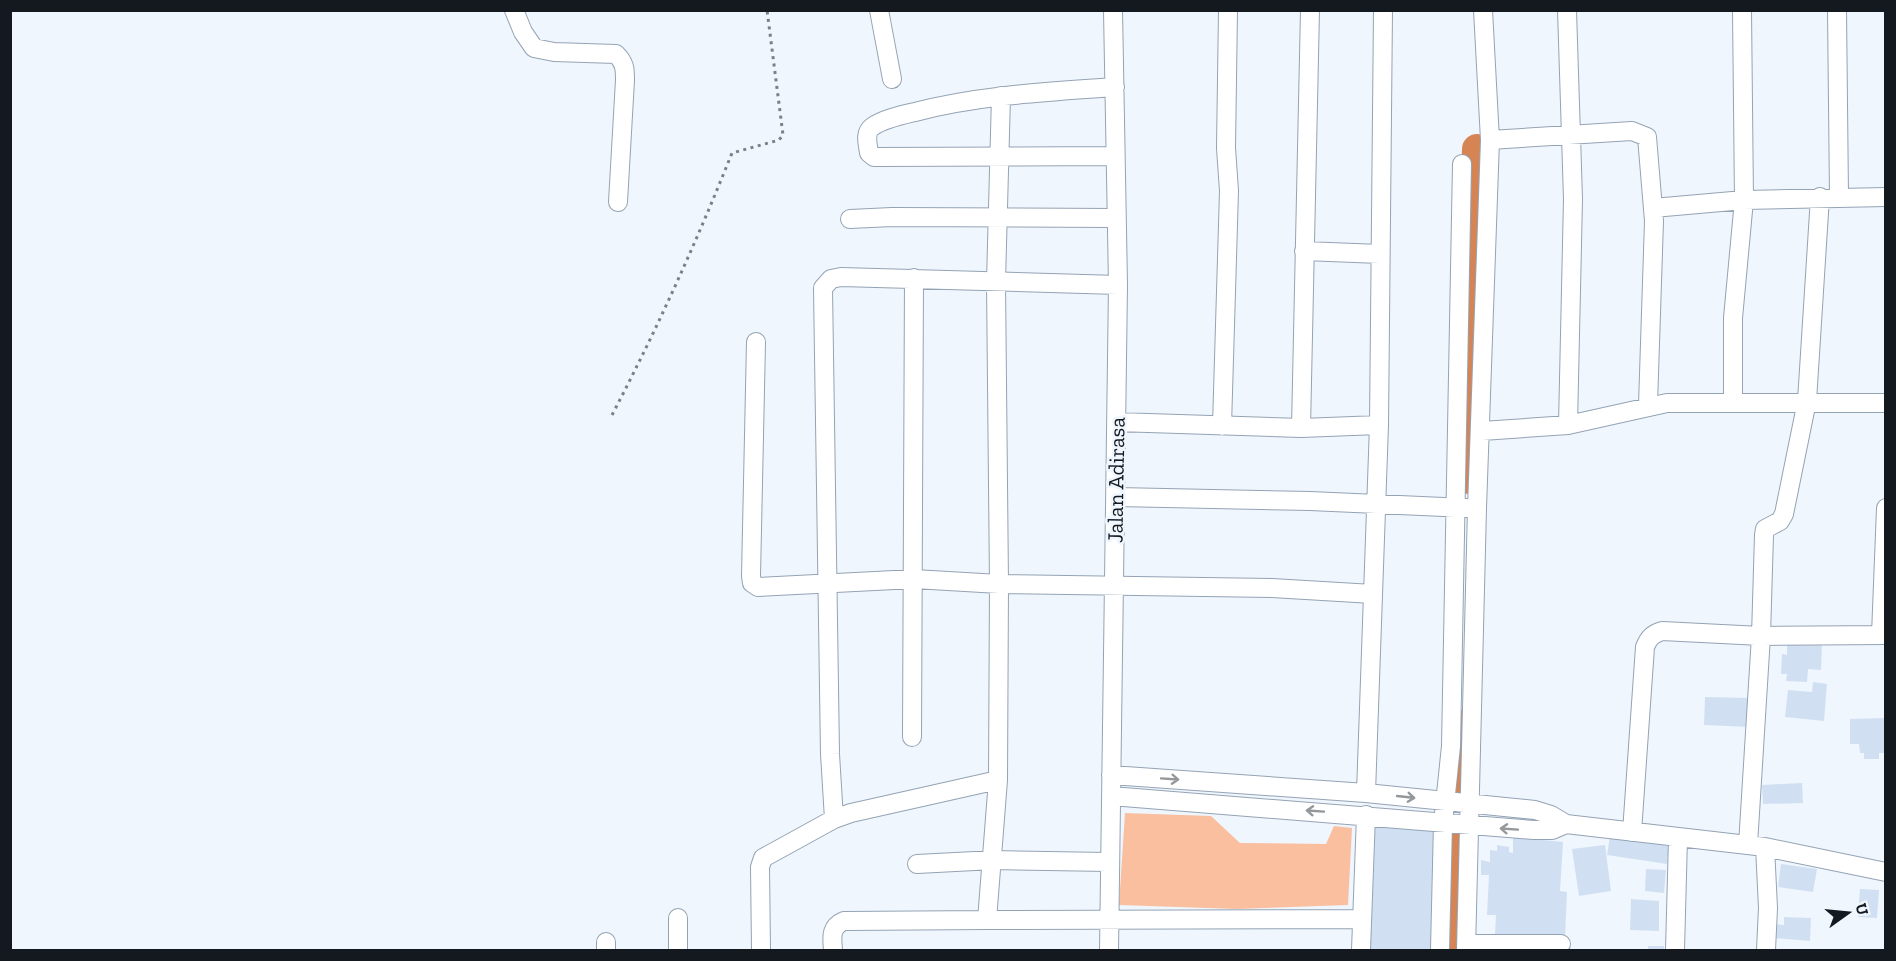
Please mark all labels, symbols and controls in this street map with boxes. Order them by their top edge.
street label: Jalan Adirasa [1101,416,1131,543]
one-way arrow [1159,773,1179,784]
one-way arrow [1395,792,1415,803]
one-way arrow [1305,806,1325,817]
one-way arrow [1500,823,1519,834]
north arrow [1818,883,1878,943]
text: U [1851,901,1873,918]

